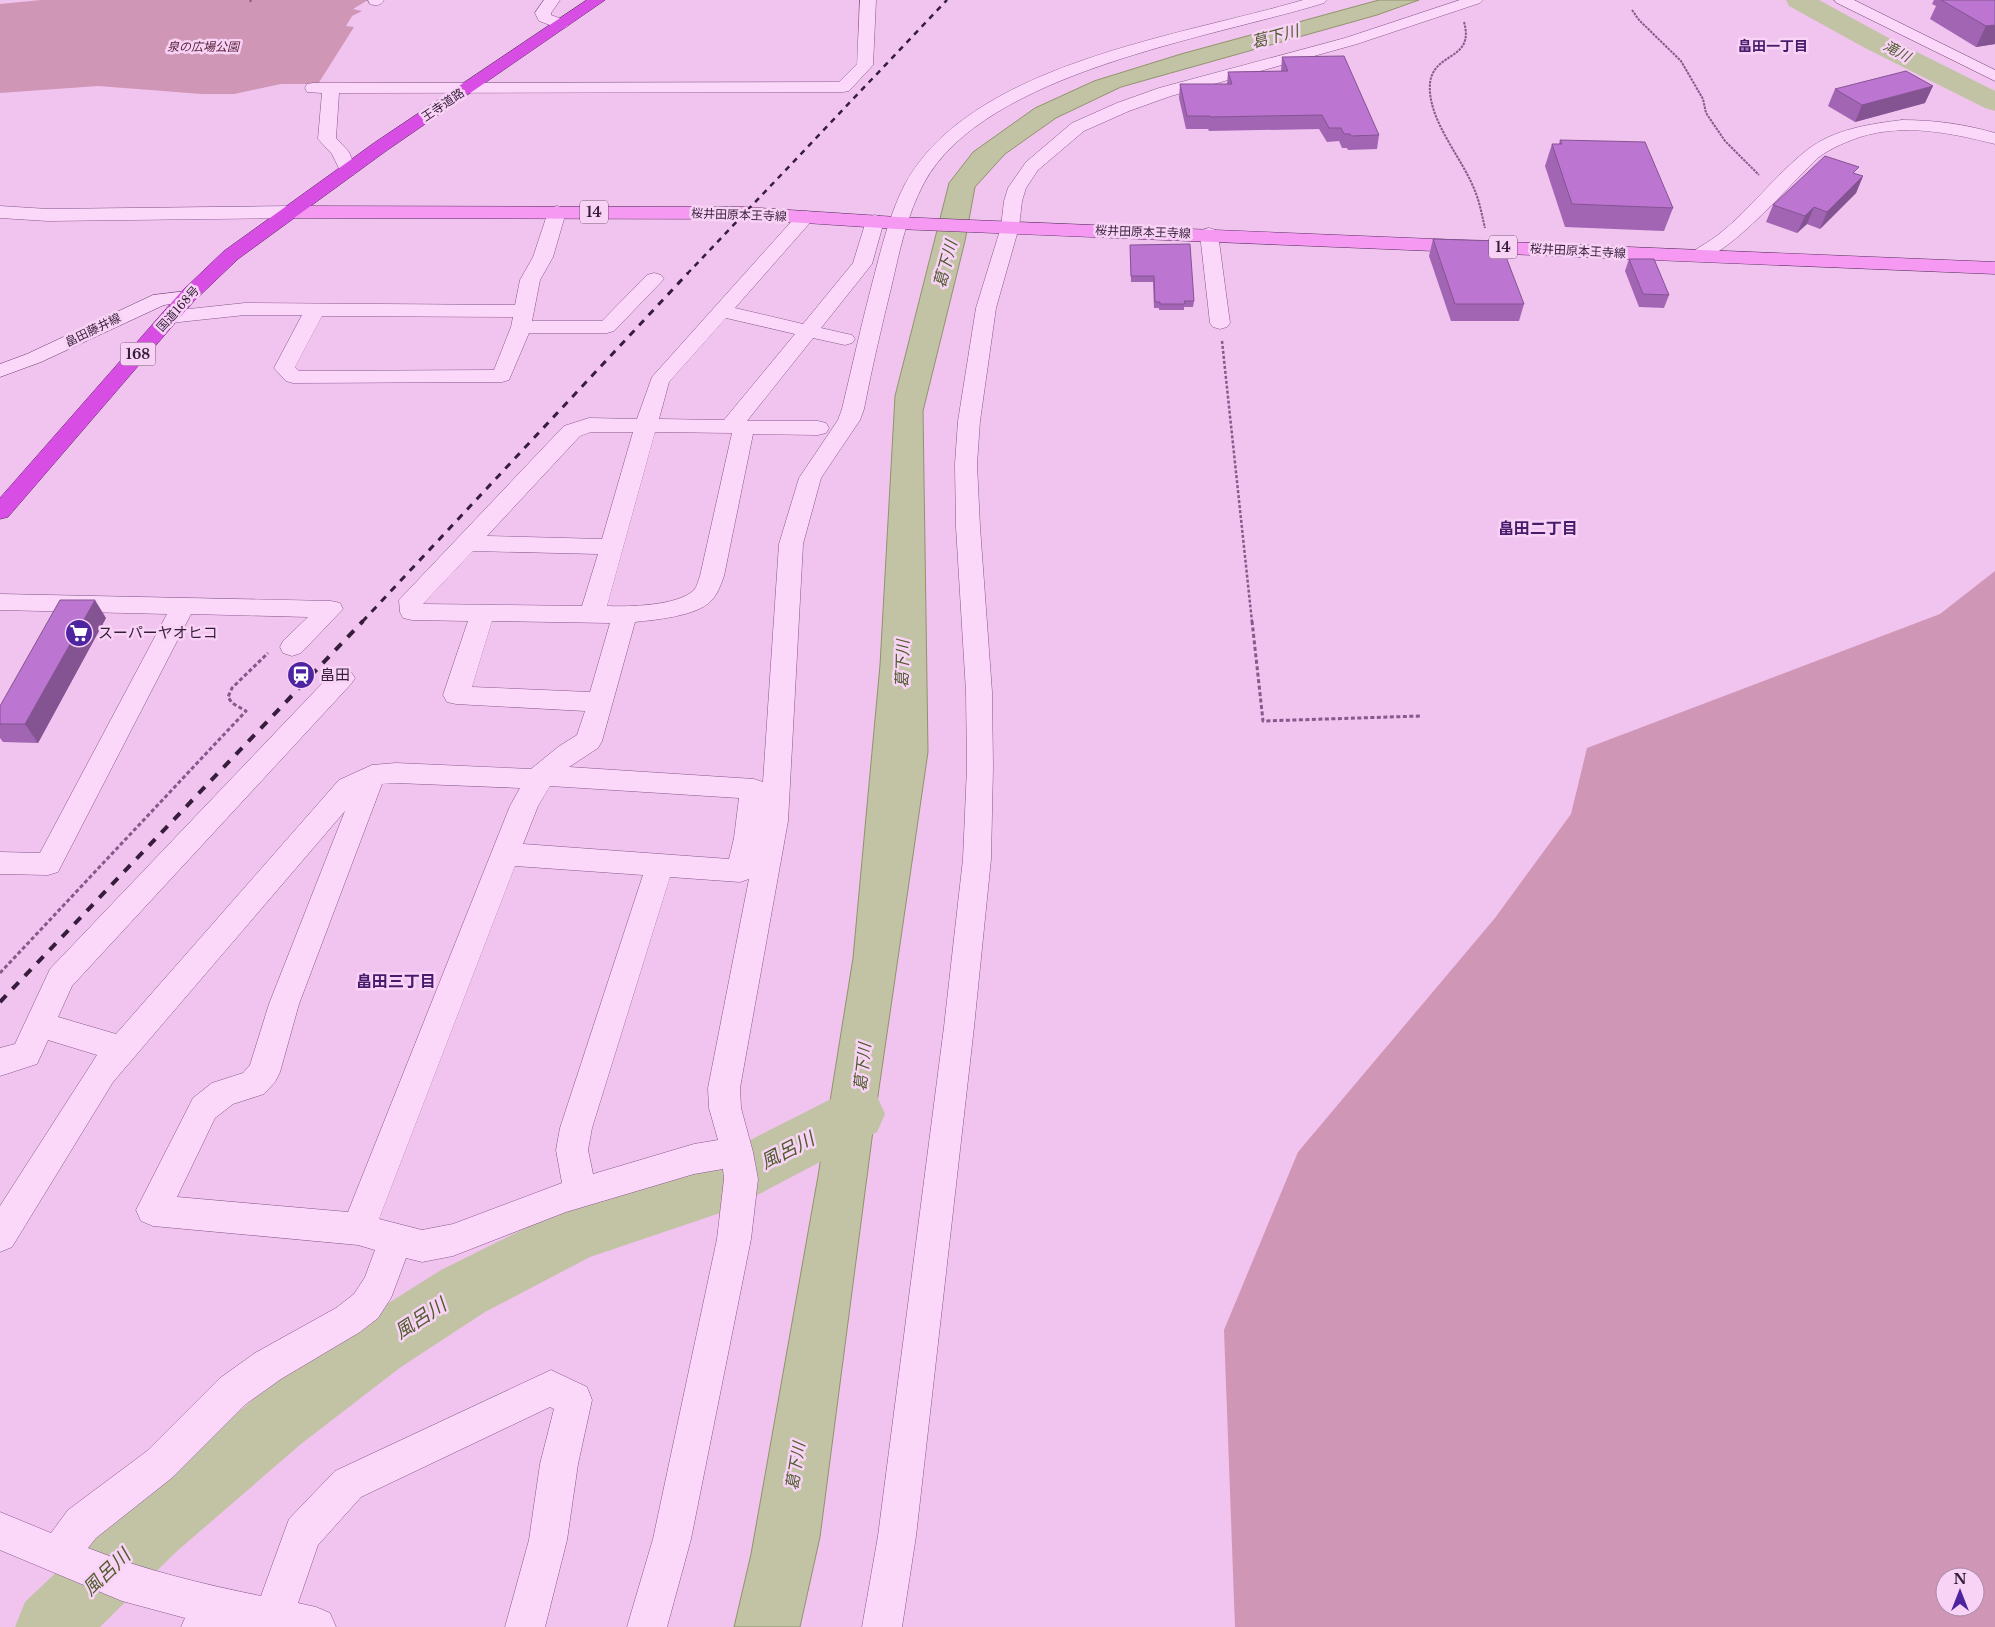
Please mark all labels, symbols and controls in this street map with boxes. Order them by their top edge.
water label: 葛下川 [1249,20,1303,52]
water label: 滝川 [1880,36,1915,66]
district label: 畠田一丁目 [1738,37,1808,55]
park label: 泉の広場公園 [167,39,241,54]
street label: 王寺道路 [419,85,467,124]
road number: 14 [580,200,608,223]
street label: 桜井田原本王寺線 [691,205,787,224]
street label: 桜井田原本王寺線 [1095,222,1191,241]
water label: 葛下川 [929,236,961,290]
road number: 14 [1489,236,1517,258]
street label: 桜井田原本王寺線 [1530,240,1626,261]
street label: 国道168号 [153,283,202,335]
street label: 畠田藤井線 [63,310,123,349]
road number: 168 [120,342,156,366]
district label: 畠田二丁目 [1498,518,1578,538]
supermarket icon: スーパーヤオヒコ [64,618,94,648]
place label: スーパーヤオヒコ [98,623,218,642]
water label: 葛下川 [892,638,912,688]
station icon: 畠田 [286,660,316,690]
place label: 畠田 [320,665,350,684]
district label: 畠田三丁目 [356,971,436,991]
water label: 葛下川 [850,1040,875,1092]
water label: 風呂川 [757,1126,820,1174]
water label: 風呂川 [390,1292,452,1344]
water label: 葛下川 [781,1439,809,1491]
water label: 風呂川 [78,1543,136,1600]
north arrow [1935,1567,1985,1617]
text: N [1953,1570,1967,1588]

